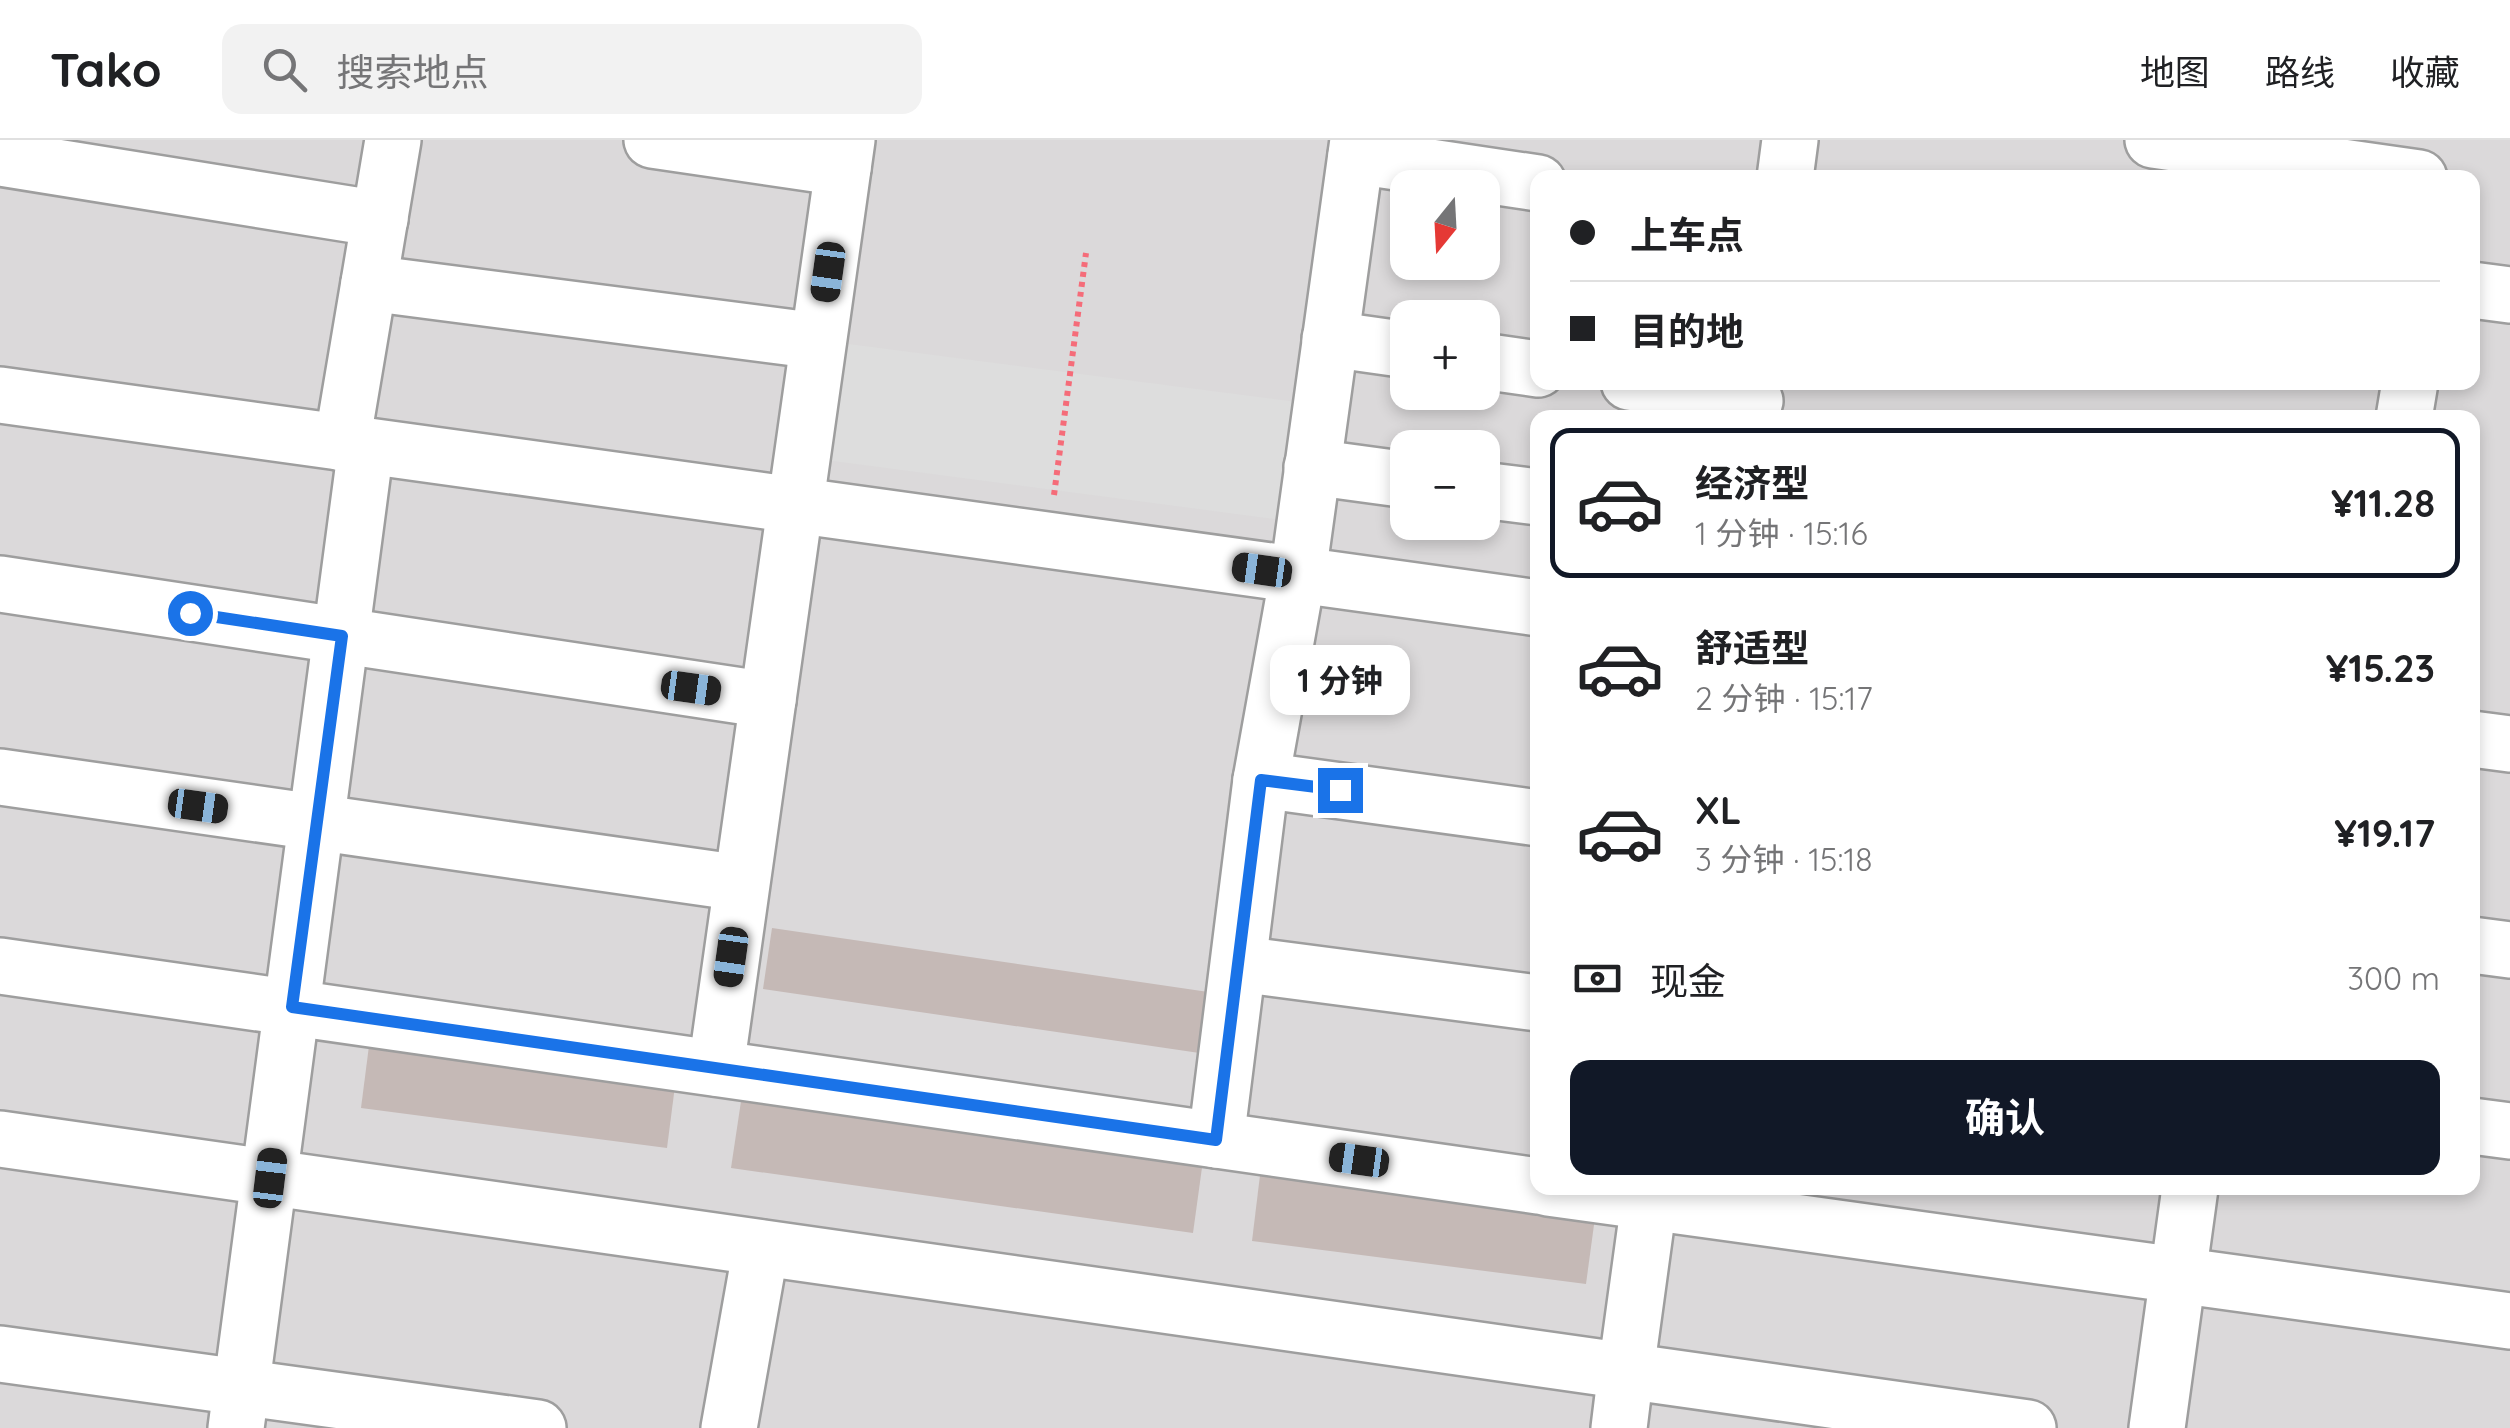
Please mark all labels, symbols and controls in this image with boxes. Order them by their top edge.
search box [222,24,922,114]
text: Tako [50,39,162,99]
icon: search [257,42,312,97]
text: 搜索地点 [337,48,489,96]
text: 地图 [2140,50,2210,94]
text: 路线 [2265,50,2335,94]
text: 收藏 [2390,50,2460,94]
north arrow [1390,170,1500,280]
map controls [1390,170,1500,540]
text: 上车点 [1630,211,1744,259]
car [809,240,847,304]
button: + [1390,300,1500,410]
text: 目的地 [1630,307,1744,355]
button: − [1390,430,1500,540]
icon: car [1575,458,1665,548]
text: 经济型 [1695,459,1809,507]
text: ¥11.28 [2331,479,2435,527]
text: 1 分钟 · 15:16 [1695,513,1868,553]
car [1230,551,1294,589]
route start [168,591,213,636]
icon: car [1575,623,1665,713]
text: 舒适型 [1695,624,1809,672]
text: ¥15.23 [2326,644,2435,692]
callout: 1 分钟 [1270,645,1410,715]
text: 1 分钟 [1297,660,1383,700]
car [659,669,723,707]
text: 2 分钟 · 15:17 [1695,678,1873,718]
route end [1318,768,1363,813]
text: XL [1695,786,1741,834]
car [166,787,230,825]
icon: car [1575,788,1665,878]
text: ¥19.17 [2334,809,2435,857]
text: 3 分钟 · 15:18 [1695,839,1873,879]
car [712,925,750,989]
icon: cash [1570,951,1625,1006]
text: 现金 [1650,957,1726,1005]
text: 300 m [2347,958,2440,998]
button: 确认 [1570,1060,2440,1175]
car [1327,1141,1391,1179]
car [251,1146,289,1210]

